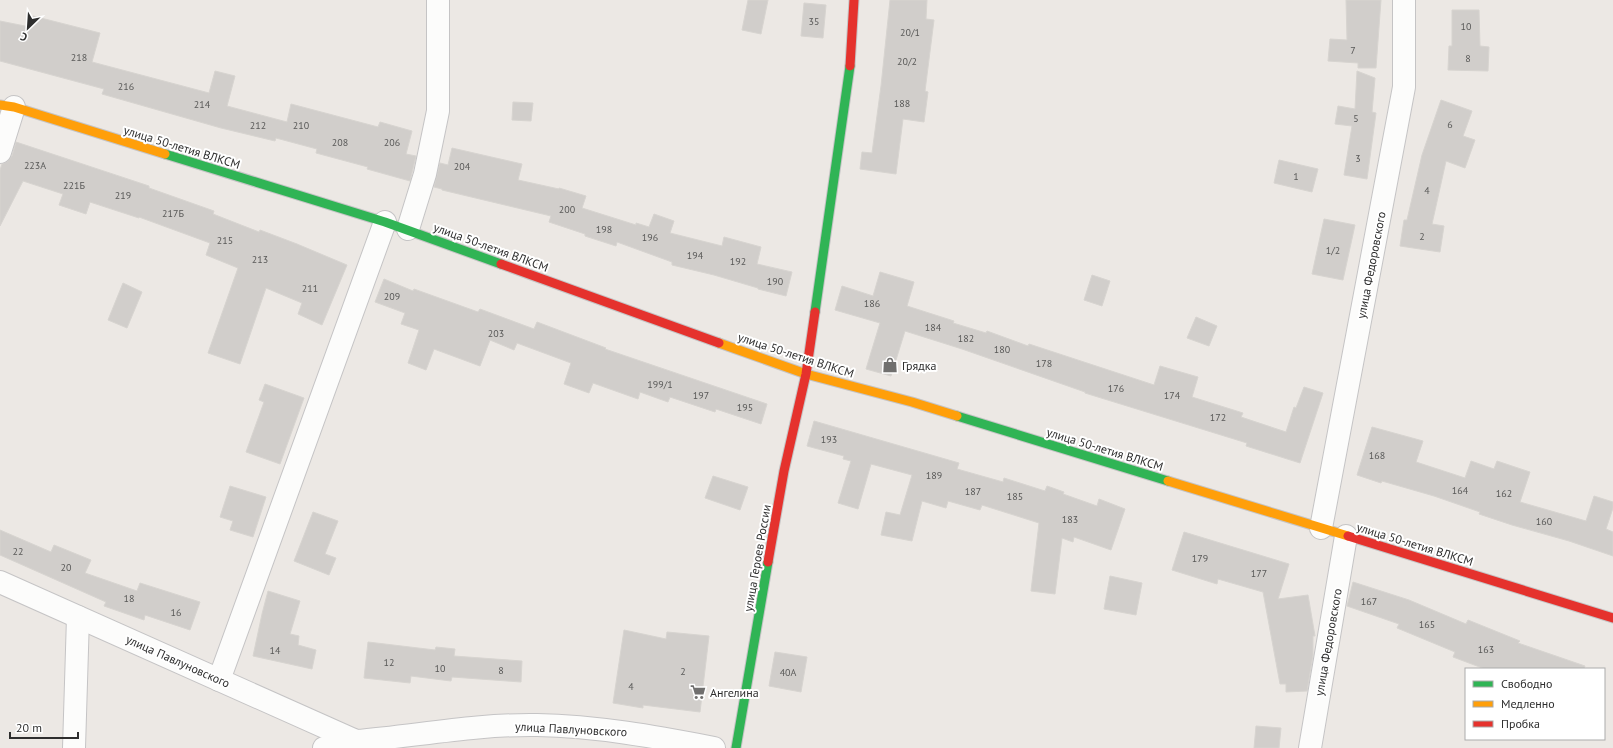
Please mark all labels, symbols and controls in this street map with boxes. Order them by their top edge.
north arrow [8,8,48,48]
house number: 35 [809,15,819,28]
house number: 10 [1461,20,1472,33]
house number: 20/1 [900,26,920,39]
text: С [18,29,30,45]
house number: 7 [1350,44,1356,57]
house number: 218 [71,51,87,64]
house number: 8 [1465,52,1471,65]
house number: 20/2 [897,55,917,68]
house number: 216 [118,80,134,93]
house number: 188 [894,97,910,110]
house number: 214 [194,98,211,111]
house number: 5 [1353,112,1359,125]
house number: 6 [1447,118,1453,131]
house number: 212 [250,119,266,132]
house number: 210 [293,119,310,132]
street label: улица 50-летия ВЛКСМ [122,122,242,172]
house number: 208 [332,136,348,149]
house number: 206 [384,136,400,149]
house number: 3 [1355,152,1361,165]
house number: 223А [24,159,46,172]
house number: 204 [454,160,471,173]
house number: 1 [1293,170,1299,183]
house number: 221Б [63,179,85,192]
house number: 4 [1424,184,1430,197]
house number: 219 [115,189,131,202]
house number: 200 [559,203,576,216]
house number: 217Б [162,207,184,220]
street label: улица Федоровского [1353,210,1389,320]
street label: улица 50-летия ВЛКСМ [432,219,550,275]
house number: 198 [596,223,612,236]
house number: 2 [1419,230,1425,243]
house number: 196 [642,231,658,244]
house number: 215 [217,234,233,247]
house number: 1/2 [1326,244,1340,257]
house number: 194 [687,249,704,262]
house number: 213 [252,253,268,266]
house number: 192 [730,255,746,268]
house number: 190 [767,275,784,288]
house number: 211 [302,282,318,295]
house number: 209 [384,290,400,303]
house number: 186 [864,297,880,310]
house number: 184 [925,321,942,334]
house number: 203 [488,327,504,340]
street label: улица 50-летия ВЛКСМ [736,329,856,381]
house number: 182 [958,332,974,345]
house number: 180 [994,343,1011,356]
shop icon: Грядка [881,356,899,374]
house number: 178 [1036,357,1052,370]
place label: Грядка [902,358,936,373]
house number: 199/1 [647,378,673,391]
house number: 176 [1108,382,1124,395]
house number: 197 [693,389,709,402]
house number: 174 [1164,389,1181,402]
house number: 195 [737,401,753,414]
house number: 172 [1210,411,1226,424]
street label: улица 50-летия ВЛКСМ [1045,424,1165,474]
house number: 193 [821,433,837,446]
house number: 168 [1369,449,1385,462]
house number: 189 [926,469,942,482]
house number: 164 [1452,484,1469,497]
house number: 187 [965,485,981,498]
house number: 162 [1496,487,1512,500]
house number: 185 [1007,490,1023,503]
street label: улица Героев России [740,503,774,613]
house number: 183 [1062,513,1078,526]
house number: 160 [1536,515,1553,528]
street label: улица 50-летия ВЛКСМ [1355,519,1475,569]
house number: 22 [13,545,23,558]
house number: 179 [1192,552,1208,565]
house number: 20 [61,561,72,574]
house number: 177 [1251,567,1267,580]
street label: улица Федоровского [1311,587,1345,697]
house number: 18 [124,592,134,605]
house number: 167 [1361,595,1377,608]
house number: 16 [171,606,181,619]
house number: 165 [1419,618,1435,631]
street label: улица Павлуновского [124,631,232,691]
house number: 163 [1478,643,1494,656]
house number: 14 [270,644,281,657]
house number: 12 [384,656,394,669]
house number: 10 [435,662,446,675]
house number: 8 [498,664,504,677]
house number: 2 [680,665,686,678]
house number: 40А [780,666,797,679]
legend [1465,668,1605,740]
text: Свободно [1501,676,1552,691]
house number: 4 [628,680,634,693]
supermarket icon: Ангелина [689,683,707,701]
place label: Ангелина [710,685,759,700]
text: Медленно [1501,696,1555,711]
scale bar [10,714,78,740]
text: Пробка [1501,716,1540,731]
street label: улица Павлуновского [515,719,627,739]
text: 20 m [16,720,42,735]

